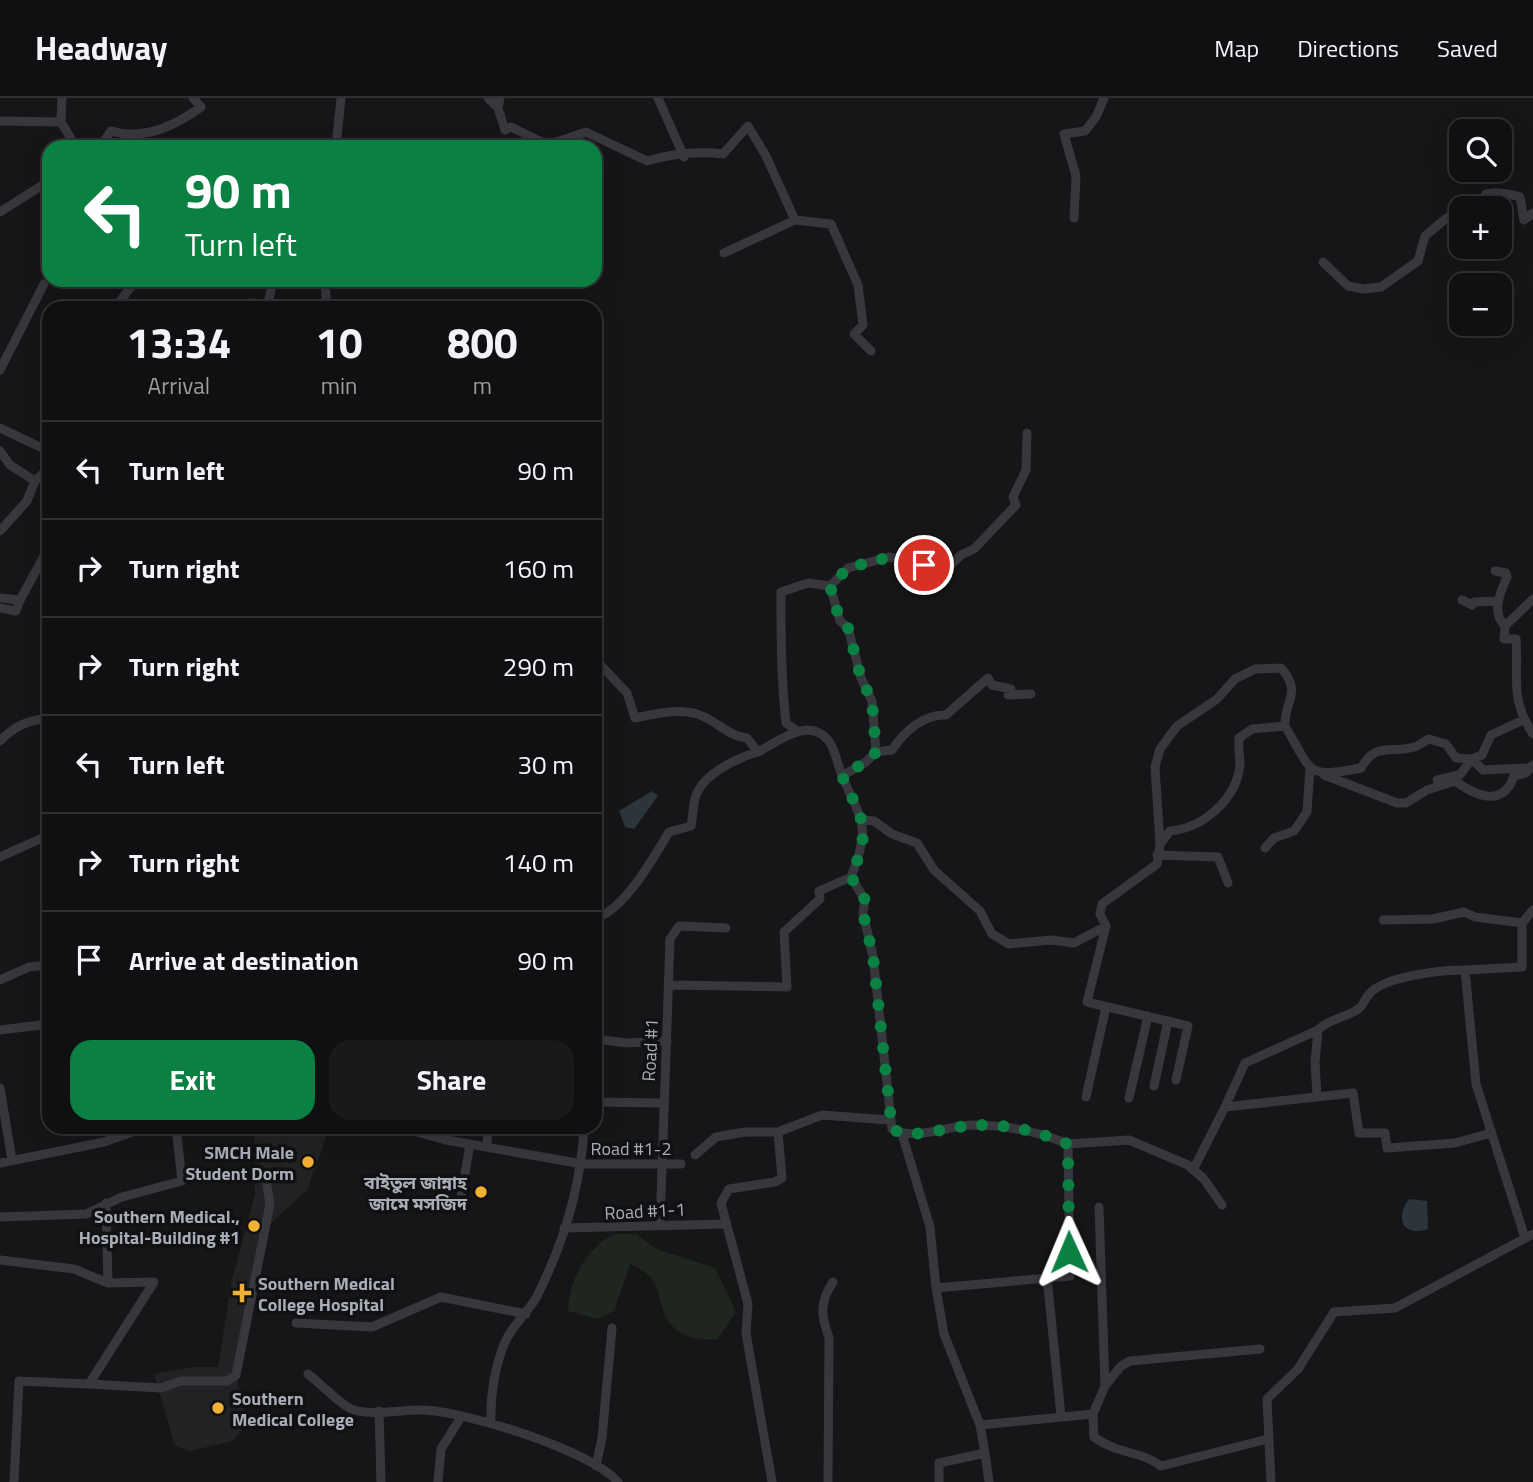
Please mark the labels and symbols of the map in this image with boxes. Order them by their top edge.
pin [894,535,954,595]
street label: Road #1 [635,1018,665,1082]
street label: Road #1-2 [590,1135,672,1162]
place label: SMCH Male Student Dorm [185,1139,294,1187]
marker: SMCH Male Student Dorm [300,1154,316,1170]
place label: বাইতুল জান্নাহ জামে মসজিদ [363,1169,468,1217]
marker: বাইতুল জান্নাহ জামে মসজিদ [473,1184,489,1200]
street label: Road #1-1 [604,1195,686,1227]
place label: Southern Medical., Hospital-Building #1 [79,1203,240,1251]
position arrow [1032,1215,1106,1289]
marker: Southern Medical., Hospital-Building #1 [246,1218,262,1234]
place label: Southern Medical College Hospital [258,1270,395,1318]
marker: Southern Medical College Hospital [232,1283,252,1303]
place label: Southern Medical College [232,1385,354,1433]
marker: Southern Medical College [210,1400,226,1416]

